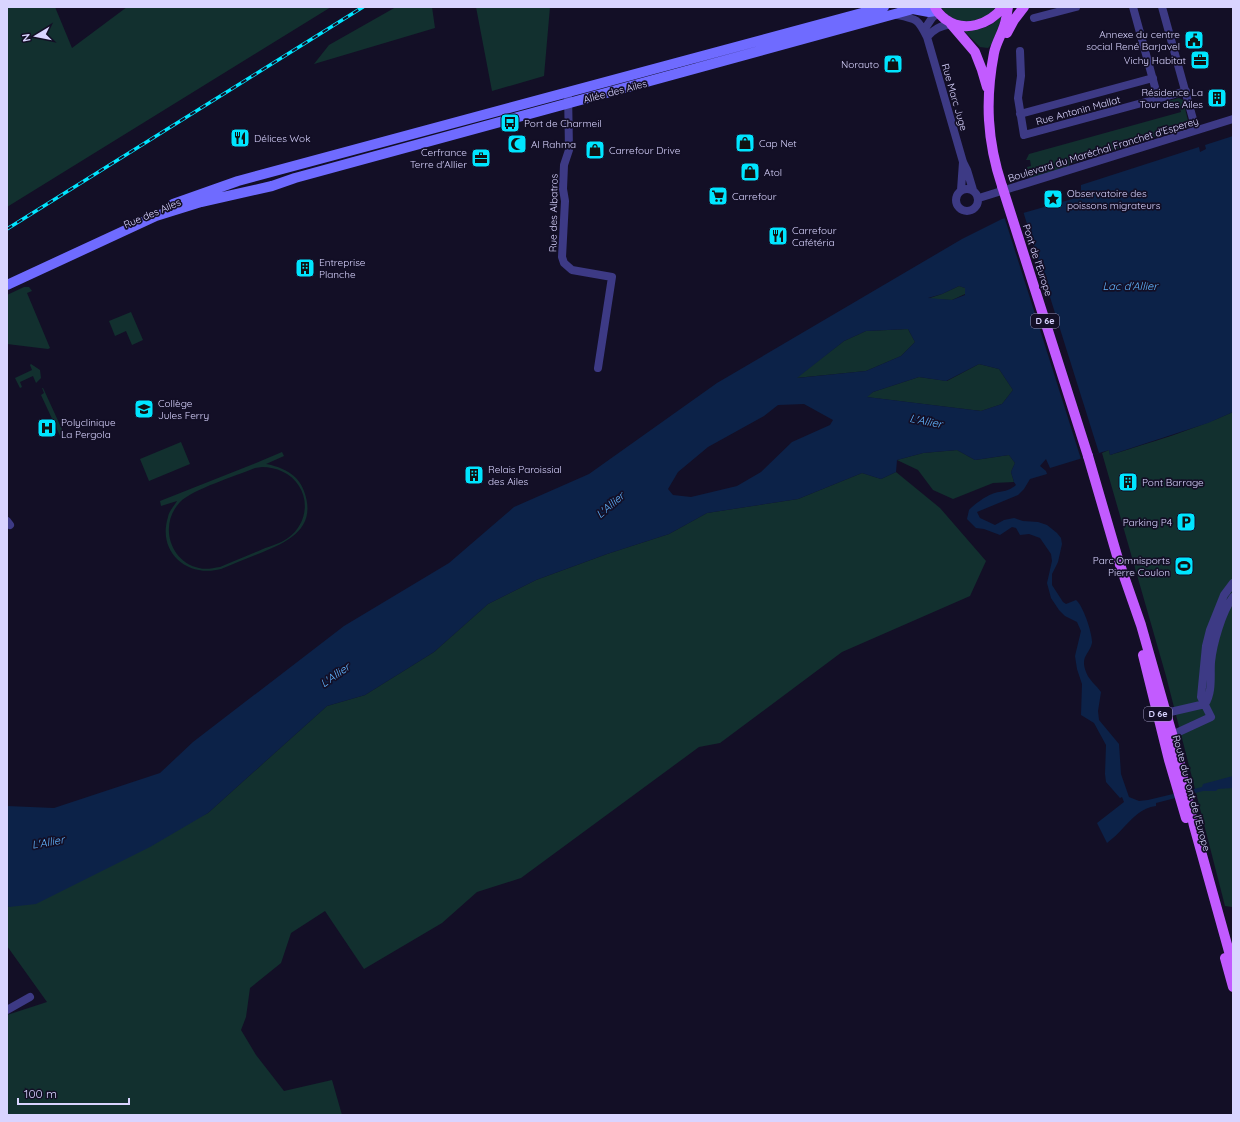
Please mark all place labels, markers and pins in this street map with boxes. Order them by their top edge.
place label: Annexe du centre social René Barjavel [1086,28,1180,53]
public building icon: Annexe du centre social René Barjavel [1183,29,1205,51]
office icon: Vichy Habitat [1189,49,1211,71]
shop icon: Norauto [882,53,904,75]
place label: Vichy Habitat [1124,54,1187,67]
place label: Norauto [841,58,879,71]
place label: Résidence La Tour des Ailes [1140,86,1203,111]
building icon: Résidence La Tour des Ailes [1206,87,1228,109]
bus stop icon: Port de Charmeil [499,112,521,134]
place label: Port de Charmeil [524,117,602,130]
restaurant icon: Délices Wok [229,127,251,149]
place label: Délices Wok [254,132,311,145]
shop icon: Cap Net [734,132,756,154]
mosque icon: Al Rahma [506,133,528,155]
place label: Cap Net [759,137,797,150]
place label: Al Rahma [531,138,576,151]
shop icon: Carrefour Drive [584,139,606,161]
place label: Carrefour Drive [609,144,681,157]
place label: Cerfrance Terre d'Allier [410,146,467,171]
office icon: Cerfrance Terre d'Allier [470,147,492,169]
shop icon: Atol [739,161,761,183]
place label: Atol [764,166,782,179]
supermarket icon: Carrefour [707,185,729,207]
place label: Observatoire des poissons migrateurs [1067,187,1161,212]
place icon: Observatoire des poissons migrateurs [1042,188,1064,210]
place label: Carrefour [732,190,777,203]
place label: Carrefour Cafétéria [792,224,837,249]
restaurant icon: Carrefour Cafétéria [767,225,789,247]
place label: Entreprise Planche [319,256,366,281]
building icon: Entreprise Planche [294,257,316,279]
place label: Collège Jules Ferry [158,397,209,422]
school or university icon: Collège Jules Ferry [133,398,155,420]
place label: Polyclinique La Pergola [61,416,116,441]
hospital icon: Polyclinique La Pergola [36,417,58,439]
place label: Relais Paroissial des Ailes [488,463,562,488]
building icon: Relais Paroissial des Ailes [463,464,485,486]
building icon: Pont Barrage [1117,471,1139,493]
place label: Pont Barrage [1142,476,1204,489]
parking icon: Parking P4 [1175,511,1197,533]
place label: Parking P4 [1123,516,1172,529]
place label: Parc Omnisports Pierre Coulon [1093,554,1170,579]
sports icon: Parc Omnisports Pierre Coulon [1173,555,1195,577]

